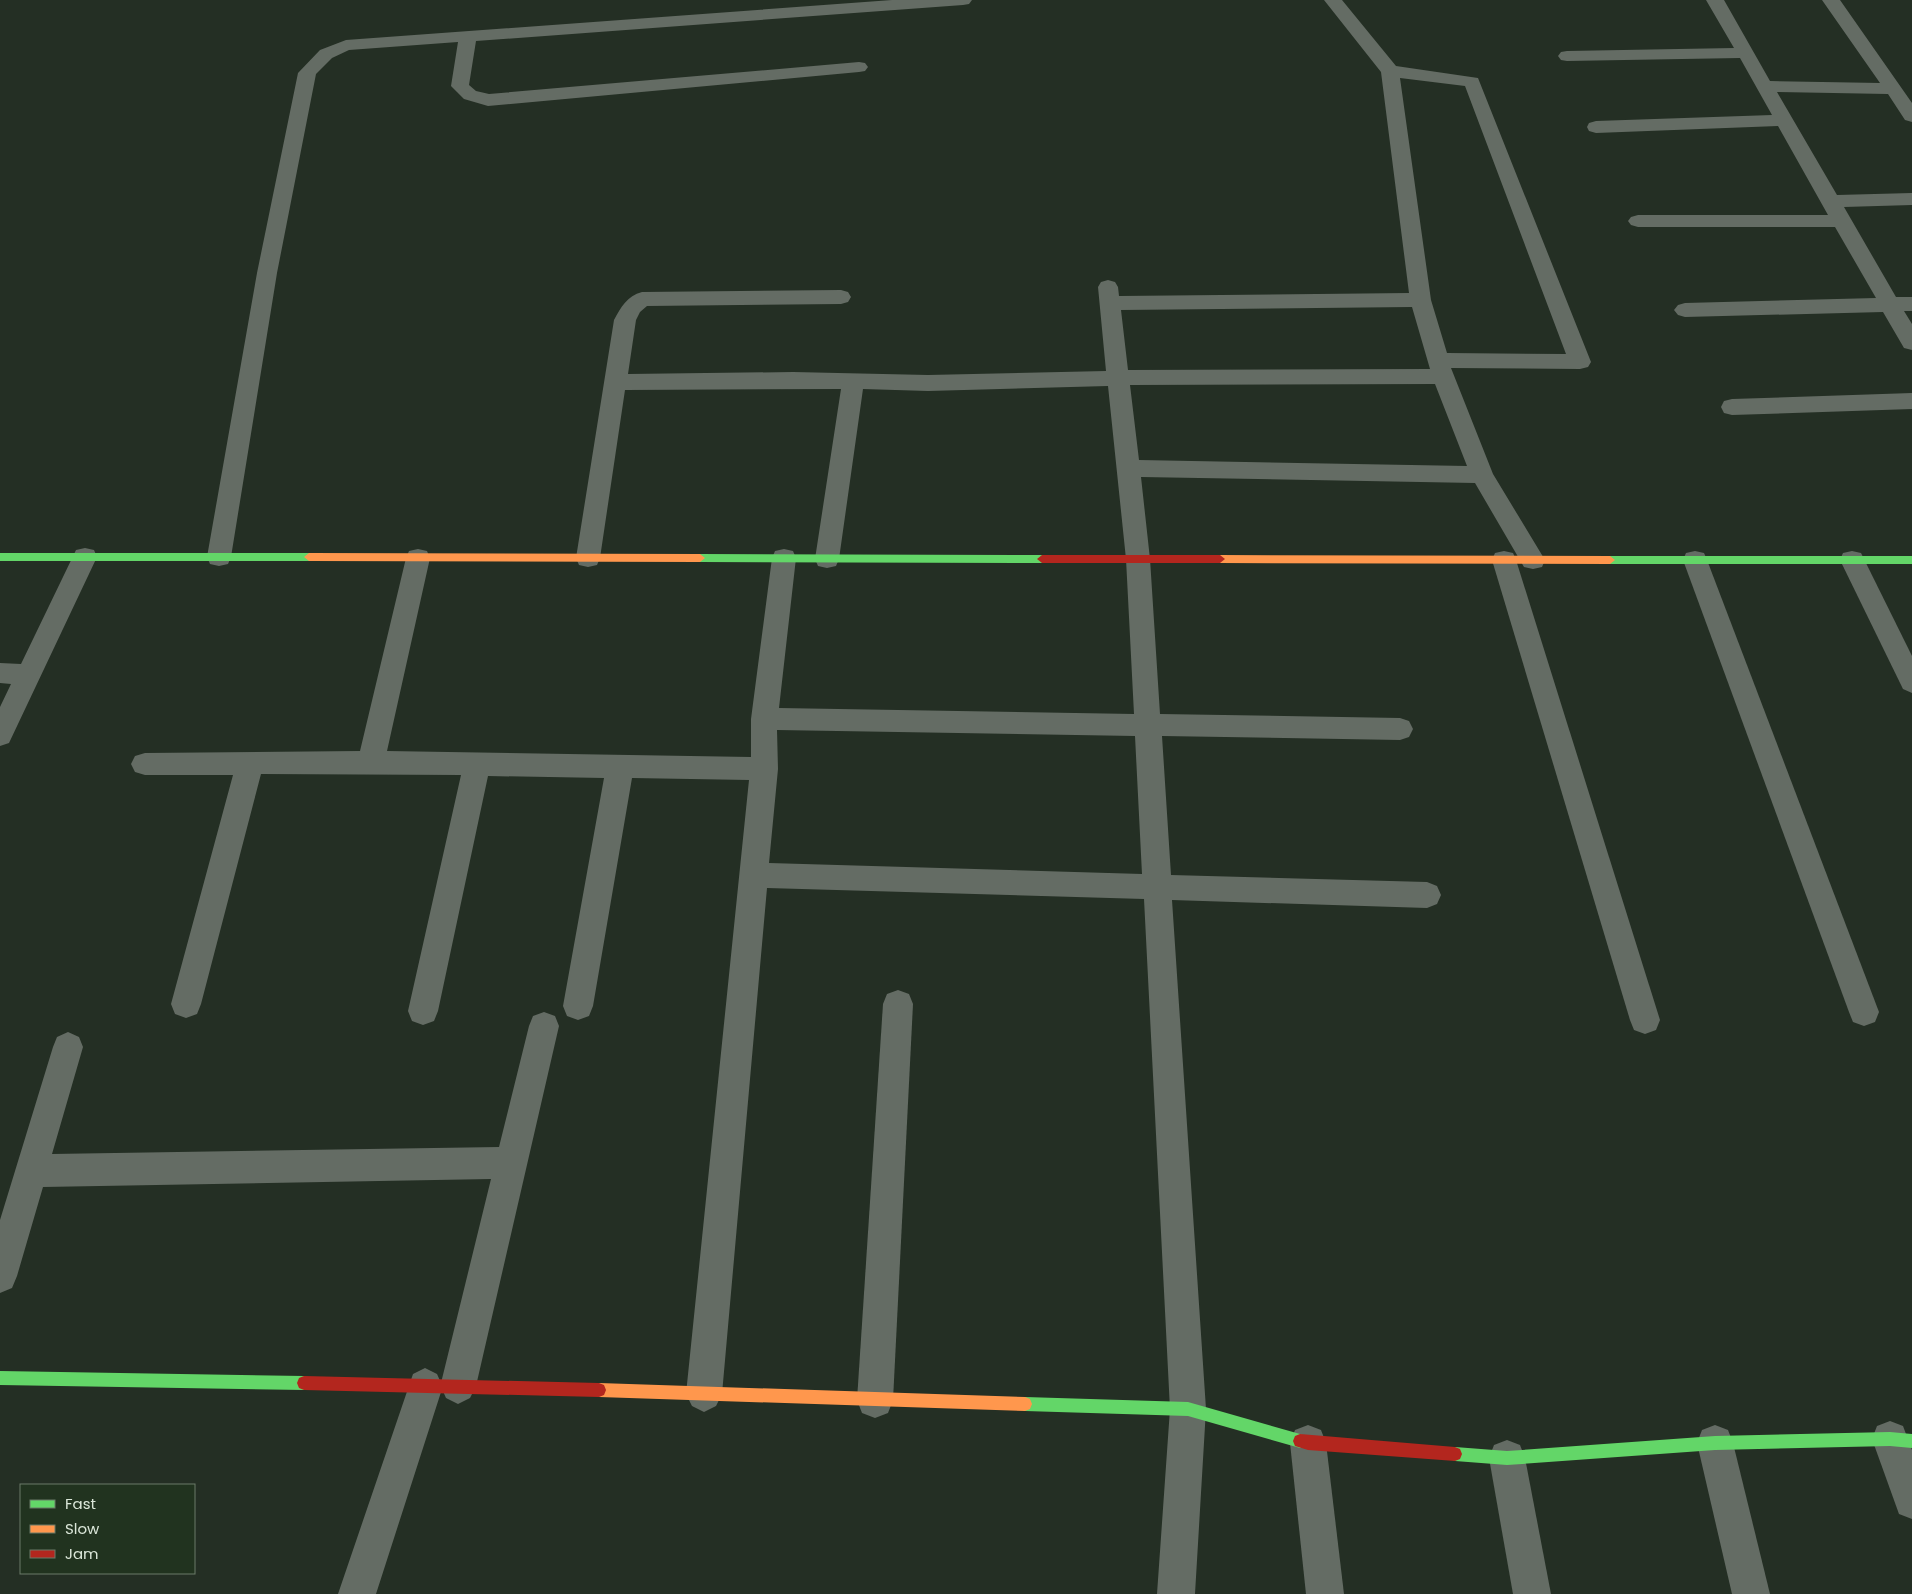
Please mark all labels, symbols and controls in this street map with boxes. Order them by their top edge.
legend [20,1484,195,1574]
text: Fast [65,1493,96,1514]
text: Slow [65,1518,100,1539]
text: Jam [65,1543,99,1564]

